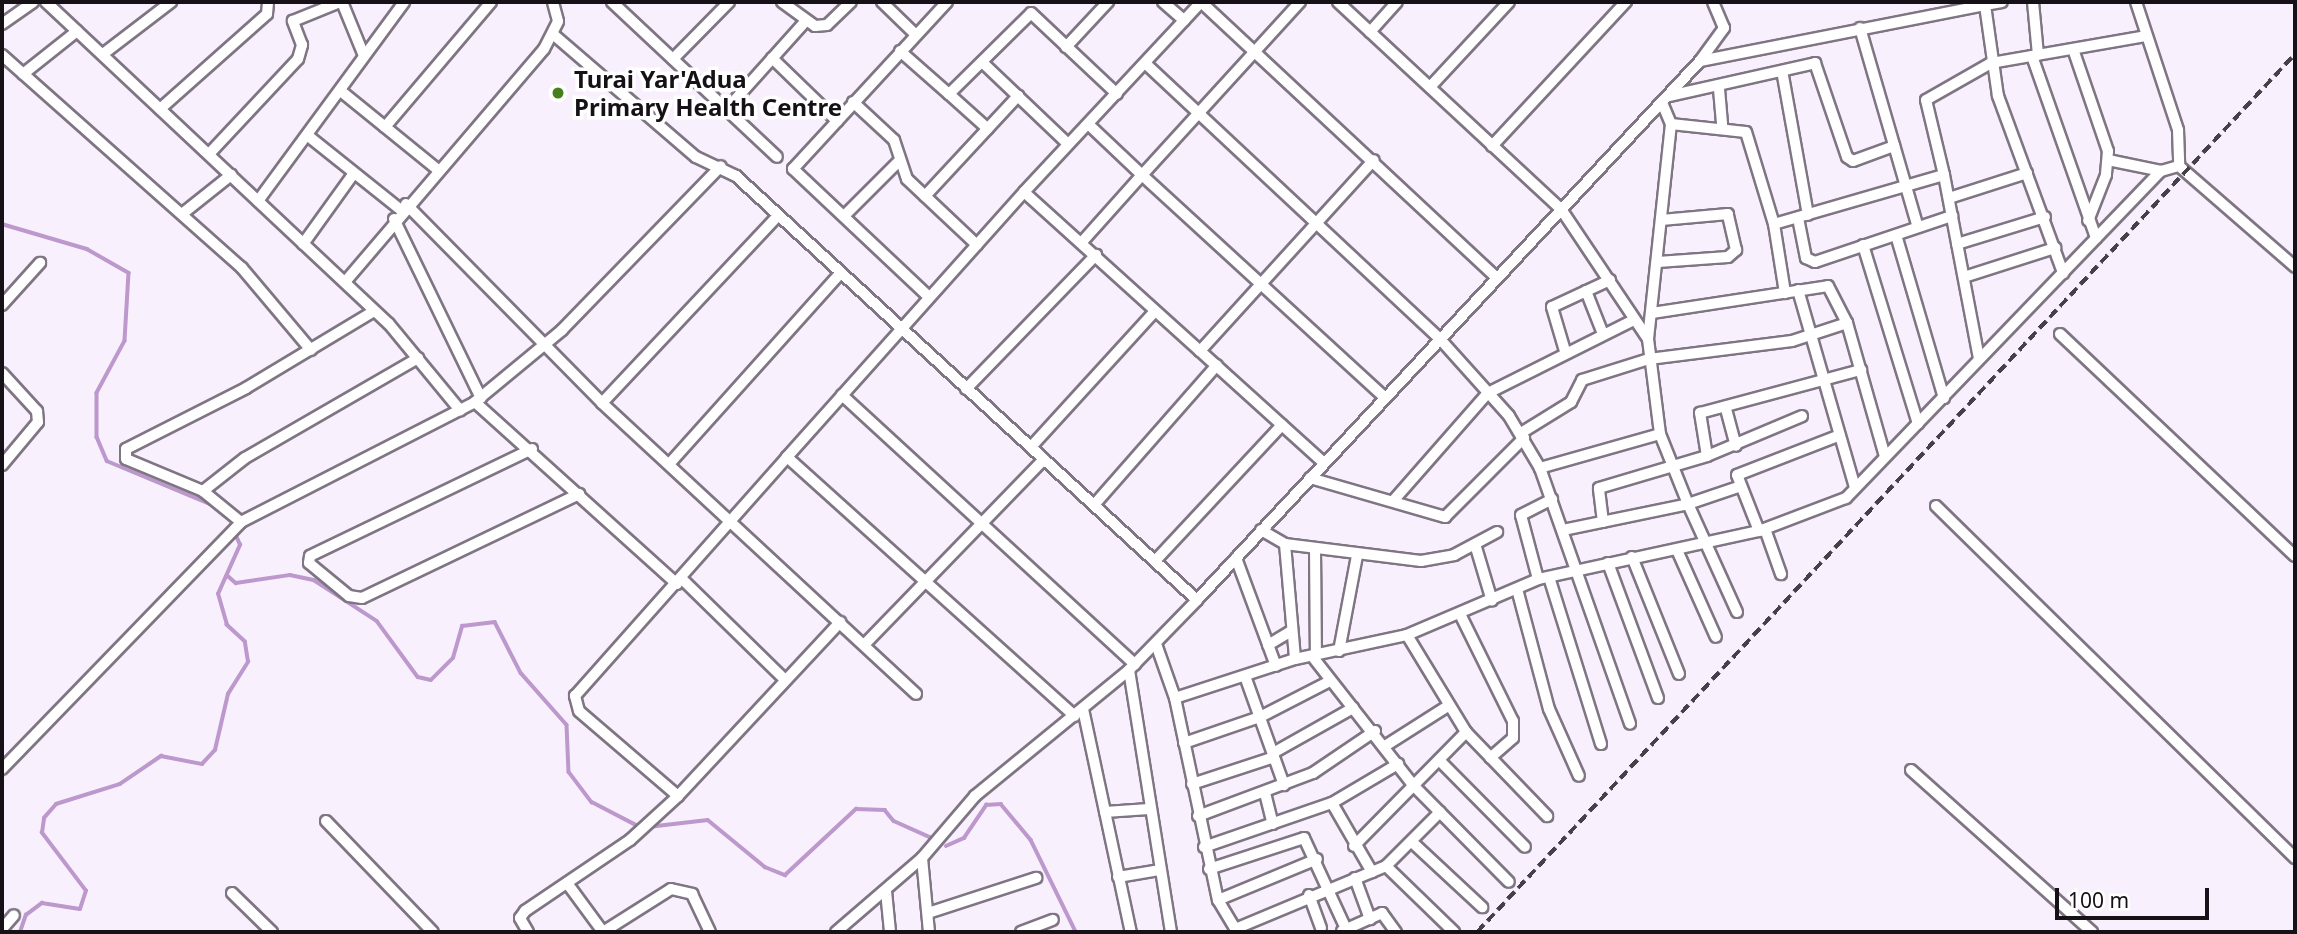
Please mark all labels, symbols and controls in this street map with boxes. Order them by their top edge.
place label: Turai Yar'Adua Primary Health Centre [574,65,842,121]
marker: Turai Yar'Adua Primary Health Centre [548,83,568,103]
scale bar [2059,874,2213,918]
text: 100 m [2068,886,2129,914]

